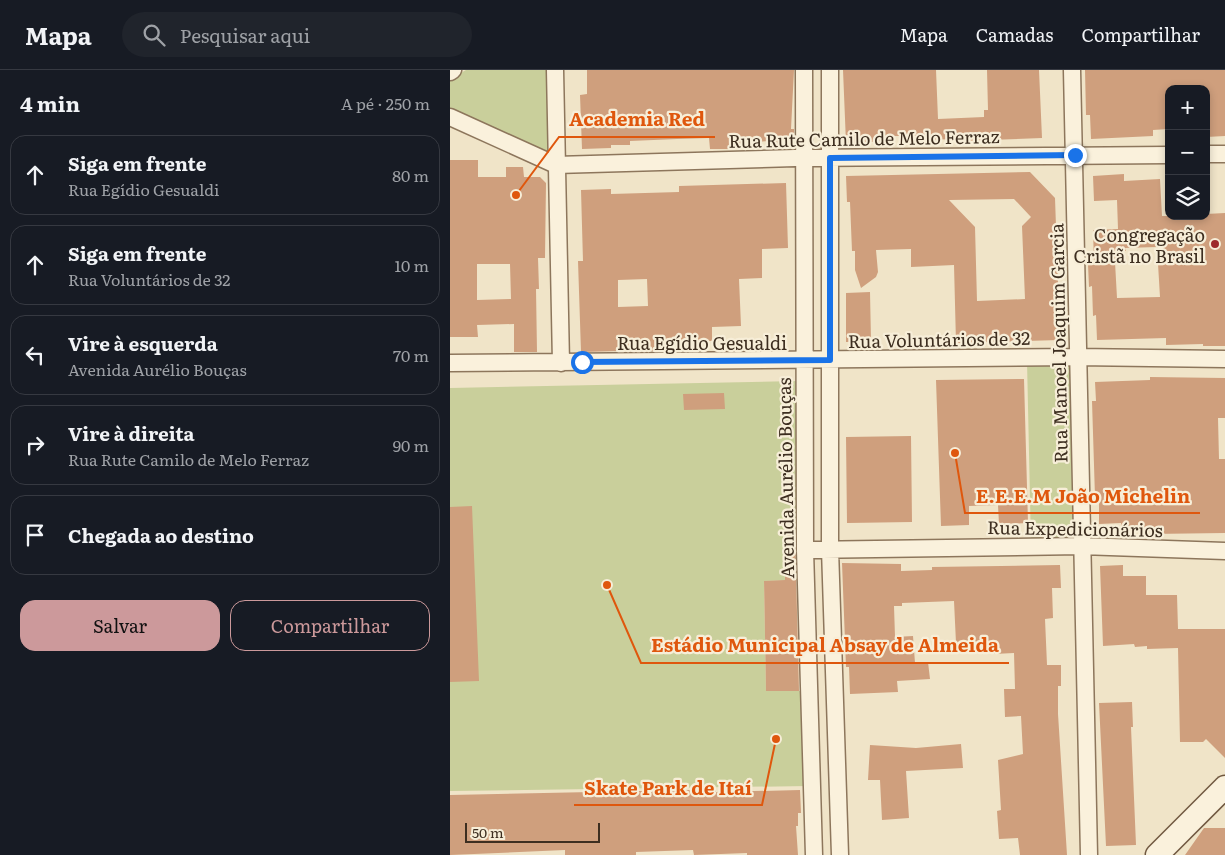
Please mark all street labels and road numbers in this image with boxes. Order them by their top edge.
street label: Rua Rute Camilo de Melo Ferraz [728,122,1000,154]
street label: Rua Manoel Joaquim Garcia [1042,223,1074,463]
street label: Rua Voluntários de 32 [848,324,1030,354]
street label: Rua Egídio Gesualdi [617,329,787,356]
street label: Avenida Aurélio Bouças [770,377,800,579]
street label: Rua Expedicionários [987,513,1163,543]

